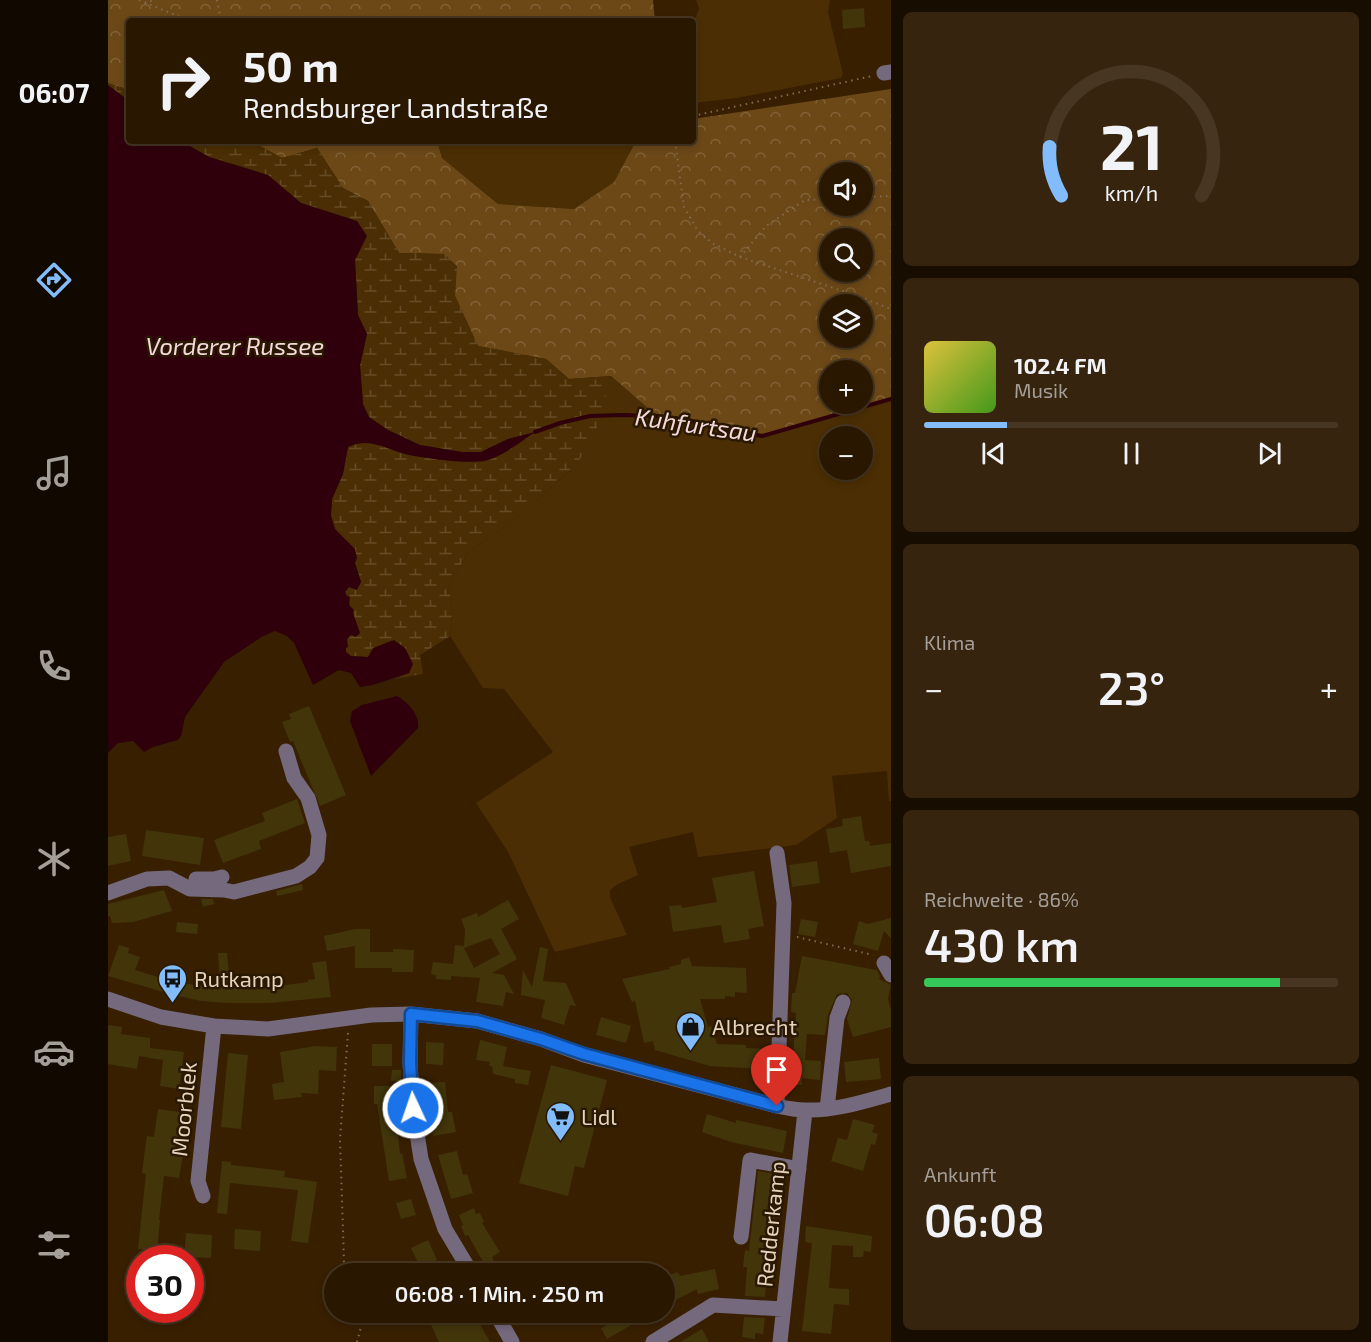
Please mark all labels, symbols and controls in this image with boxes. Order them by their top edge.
text: 50 m [243,40,339,90]
icon: right [144,42,222,120]
text: 06:07 [18,76,90,108]
text: Rendsburger Landstraße [243,91,548,123]
text: 21 [1099,108,1163,183]
map controls [819,162,873,480]
button: sound [819,162,873,216]
text: km/h [1104,180,1158,205]
button: search [819,228,873,282]
icon: directions [33,259,75,301]
button: layers [819,294,873,348]
water label: Vorderer Russee [146,331,324,360]
text: 102.4 FM [1014,352,1107,378]
button: + [819,360,873,414]
text: Musik [1014,378,1068,402]
water label: Kuhfurtsau [633,401,759,447]
button: − [819,426,873,480]
icon: previous [977,437,1010,470]
icon: pause [1115,437,1148,470]
icon: next [1253,437,1286,470]
icon: music [33,452,75,494]
text: Klima [924,630,975,654]
icon: phone [33,645,75,687]
text: 23° [1098,660,1165,714]
text: − [924,668,943,708]
text: + [1320,668,1338,708]
icon: climate [33,838,75,880]
text: Reichweite · 86% [924,887,1079,911]
text: 430 km [924,917,1079,971]
bus stop icon: Rutkamp [157,962,189,1004]
place label: Rutkamp [194,965,284,991]
shop icon: Albrecht [675,1010,707,1052]
place label: Albrecht [712,1013,797,1039]
icon: car [33,1031,75,1073]
pin [751,1044,802,1106]
icon: arrive [760,1053,793,1086]
street label: Moorblek [165,1060,201,1158]
position arrow [381,1076,445,1140]
supermarket icon: Lidl [544,1100,576,1142]
place label: Lidl [581,1103,617,1129]
street label: Redderkamp [750,1160,790,1288]
text: Ankunft [924,1162,996,1186]
text: 06:08 [924,1192,1045,1246]
icon: filters [33,1224,75,1266]
speed limit sign: 30 [126,1245,204,1323]
text: 06:08 · 1 Min. · 250 m [395,1280,604,1306]

